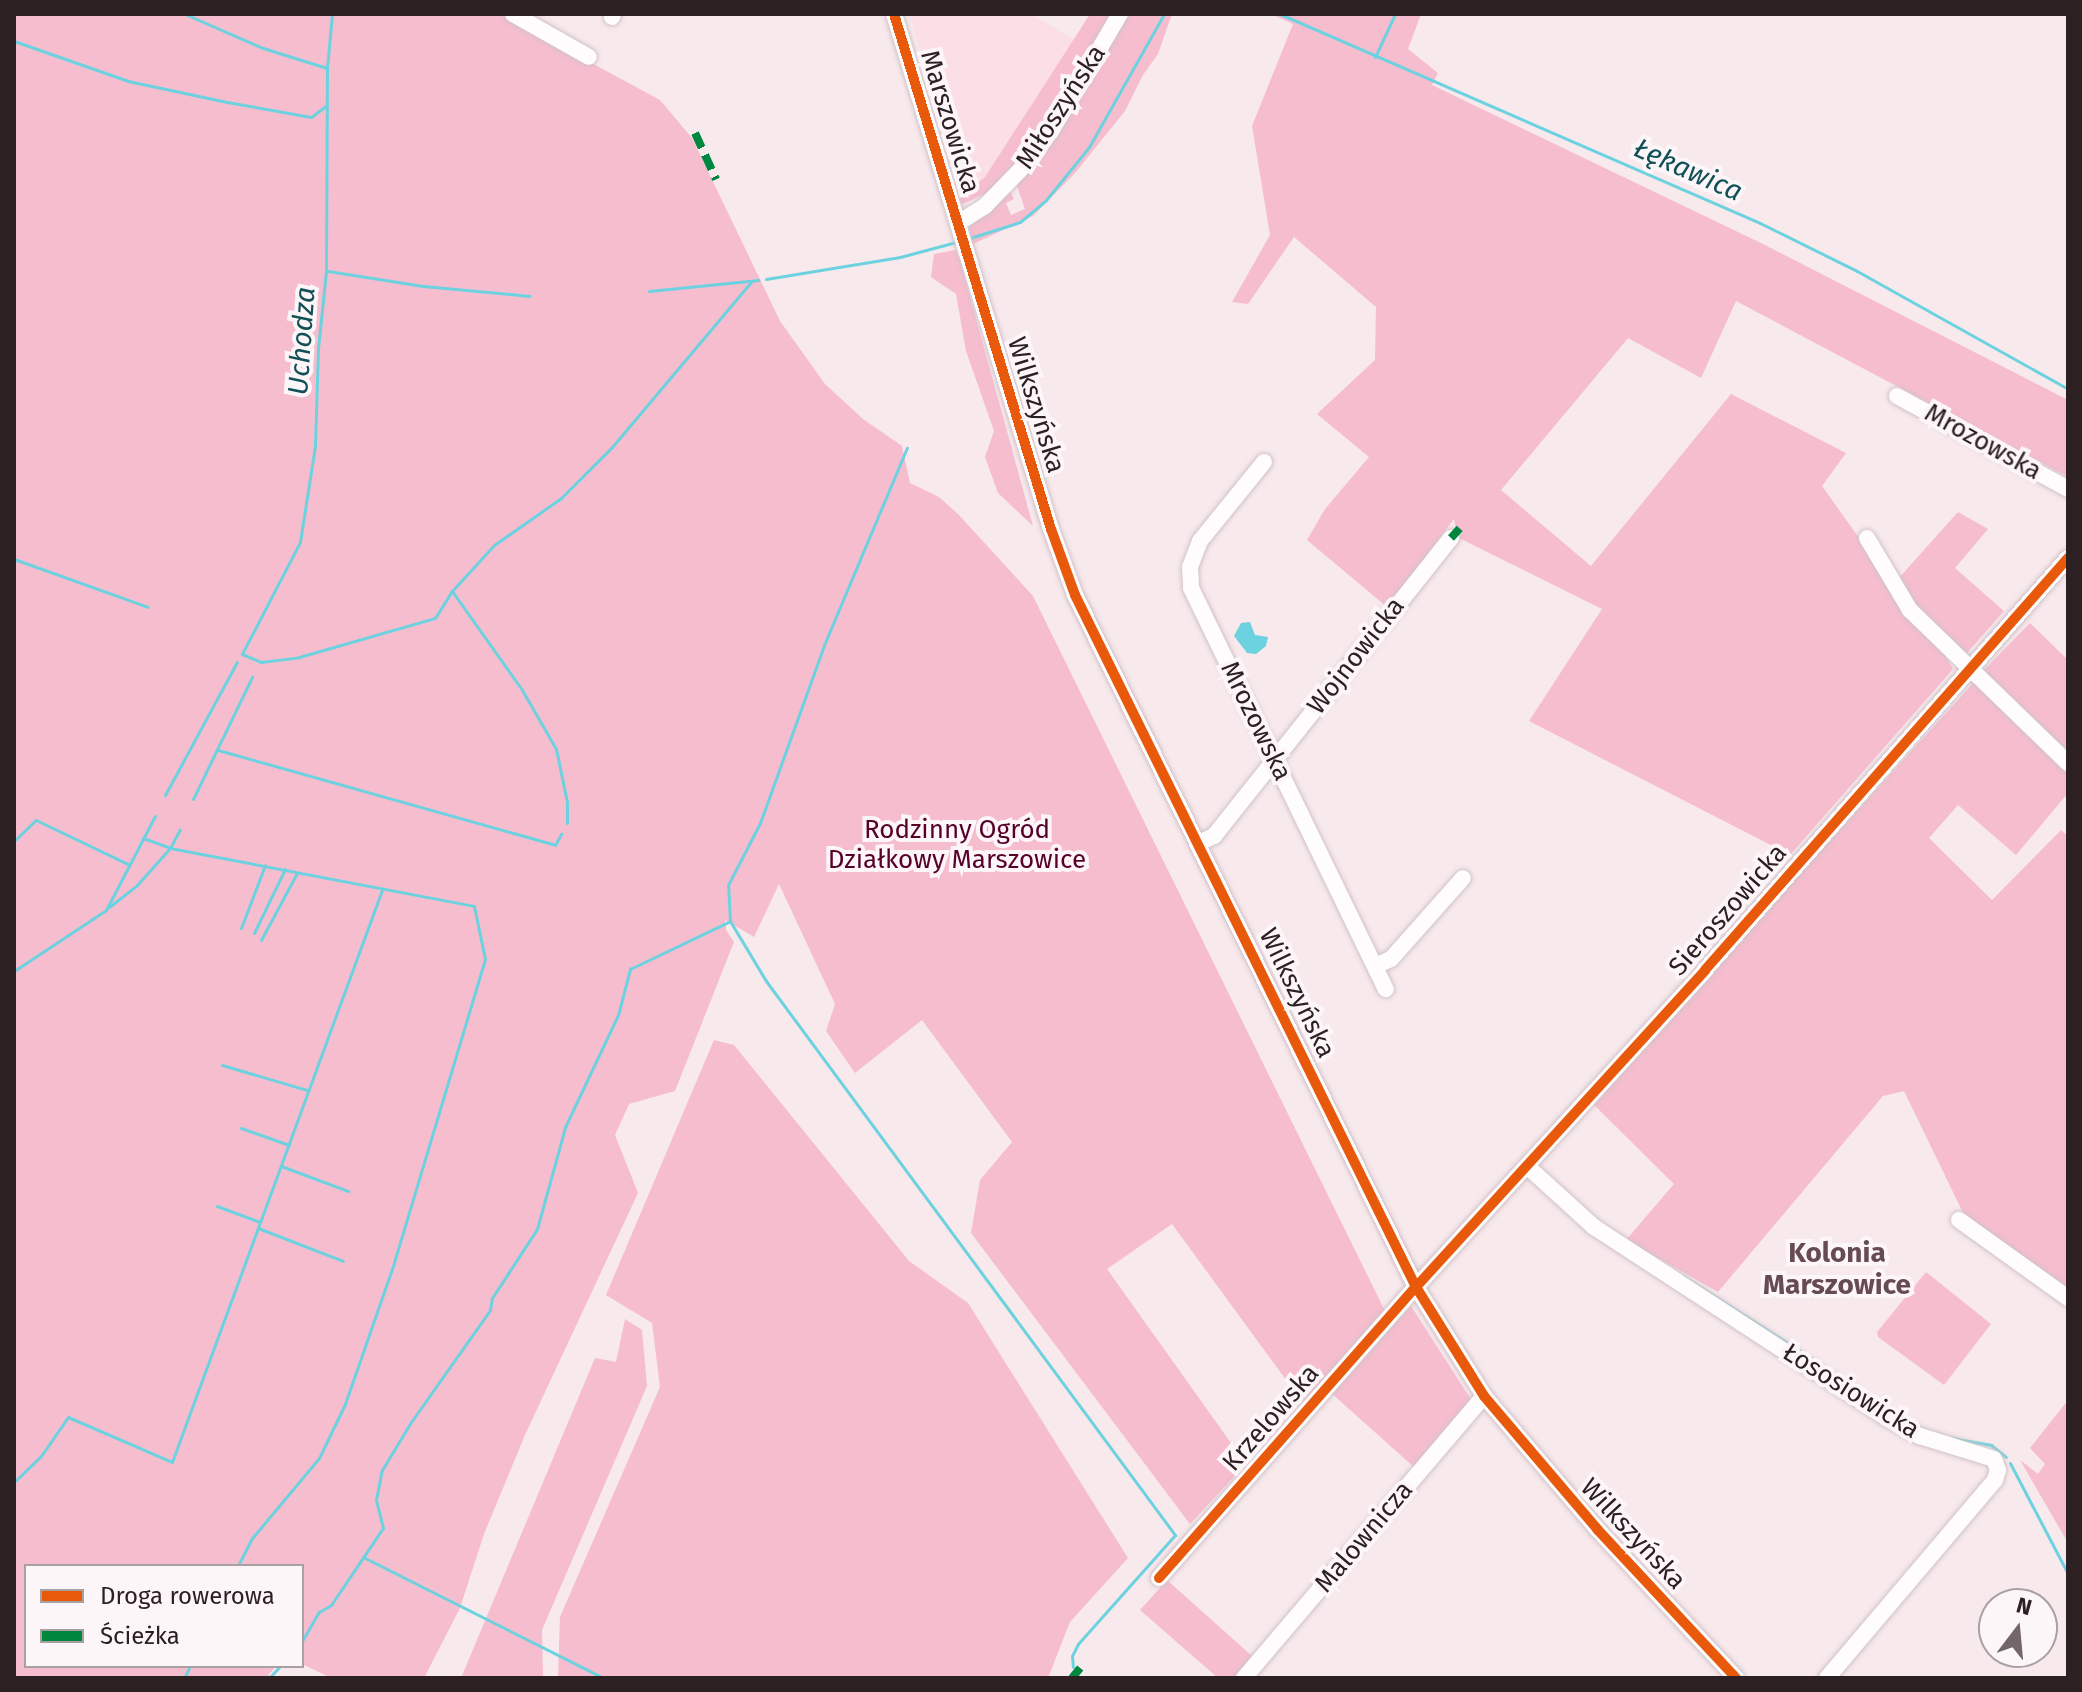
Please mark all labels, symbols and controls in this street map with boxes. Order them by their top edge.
street label: Miłoszyńska [1009,39,1113,175]
street label: Marszowicka [913,47,987,197]
water label: Łękawica [1628,131,1748,209]
water label: Uchodza [281,286,323,396]
street label: Wilkszyńska [1001,333,1071,477]
street label: Mrozowska [1919,397,2047,487]
street label: Wojnowicka [1301,591,1411,721]
street label: Mrozowska [1214,656,1298,786]
park label: Rodzinny Ogród Działkowy Marszowice [828,814,1086,876]
street label: Sieroszowicka [1662,838,1794,982]
street label: Wilkszyńska [1252,923,1342,1063]
district label: Kolonia Marszowice [1763,1236,1911,1302]
street label: Łososiowicka [1777,1337,1925,1445]
street label: Krzelowska [1216,1358,1326,1478]
street label: Wilkszyńska [1574,1472,1692,1596]
street label: Malownicza [1308,1475,1420,1599]
legend [24,1564,304,1668]
text: Droga rowerowa [100,1582,275,1610]
north arrow [1978,1588,2058,1668]
text: N [2013,1591,2035,1621]
text: Ścieżka [100,1622,180,1650]

